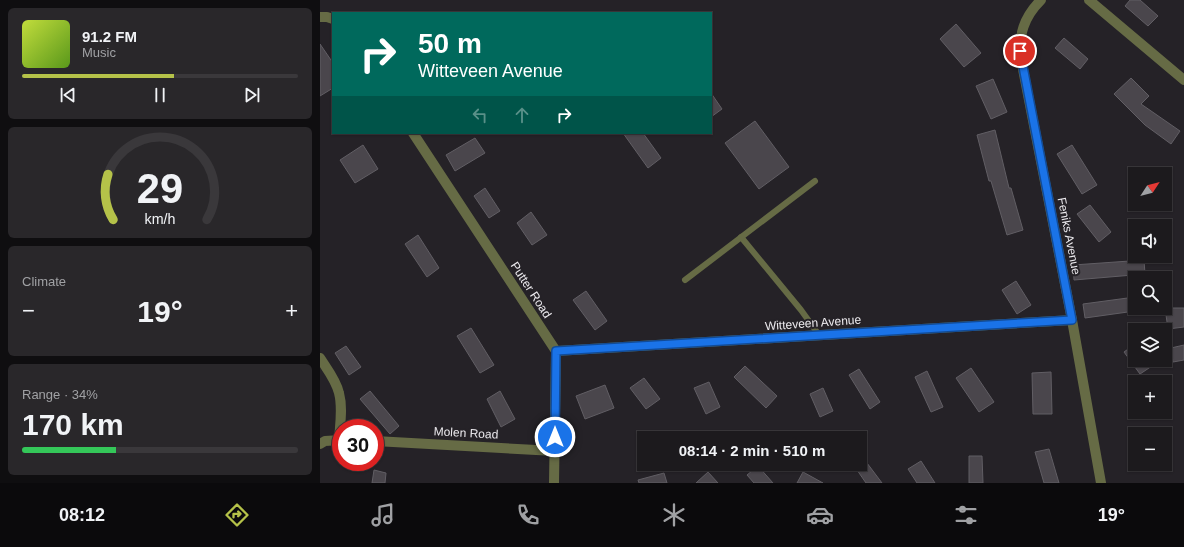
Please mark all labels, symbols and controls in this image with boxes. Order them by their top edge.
text: 91.2 FM [82,28,137,45]
icon: right [352,28,404,80]
text: 50 m [418,28,482,59]
pin [1003,34,1037,68]
icon: arrive [1009,40,1031,62]
text: Music [82,45,116,60]
text: Witteveen Avenue [418,61,563,81]
icon: previous [57,84,79,106]
icon: pause [149,84,171,106]
icon: next [241,84,263,106]
icon: left [469,104,491,126]
icon: ahead [511,104,533,126]
icon: right [553,104,575,126]
text: 29 [137,165,183,212]
north arrow [1128,167,1172,211]
map controls [1128,167,1172,471]
street label: Feniks Avenue [1055,196,1083,276]
text: km/h [145,211,176,227]
button: sound [1128,219,1172,263]
street label: Putter Road [508,259,554,321]
button: search [1128,271,1172,315]
text: Climate [22,274,66,289]
text: 19° [137,295,183,328]
text: − [22,298,35,323]
text: + [285,298,298,323]
street label: Witteveen Avenue [764,313,862,333]
button: layers [1128,323,1172,367]
button: + [1128,375,1172,419]
text: Range · 34% [22,387,98,402]
text: 170 km [22,408,124,441]
position arrow [534,416,576,458]
speed limit sign: 30 [332,419,384,471]
street label: Molen Road [433,424,499,442]
button: − [1128,427,1172,471]
text: 08:14 · 2 min · 510 m [679,442,825,459]
icon: directions [223,501,251,529]
icon: music [369,501,397,529]
icon: phone [514,501,542,529]
icon: climate [660,501,688,529]
icon: car [806,501,834,529]
icon: filters [952,501,980,529]
text: 08:12 [59,505,105,525]
text: 19° [1098,505,1125,525]

